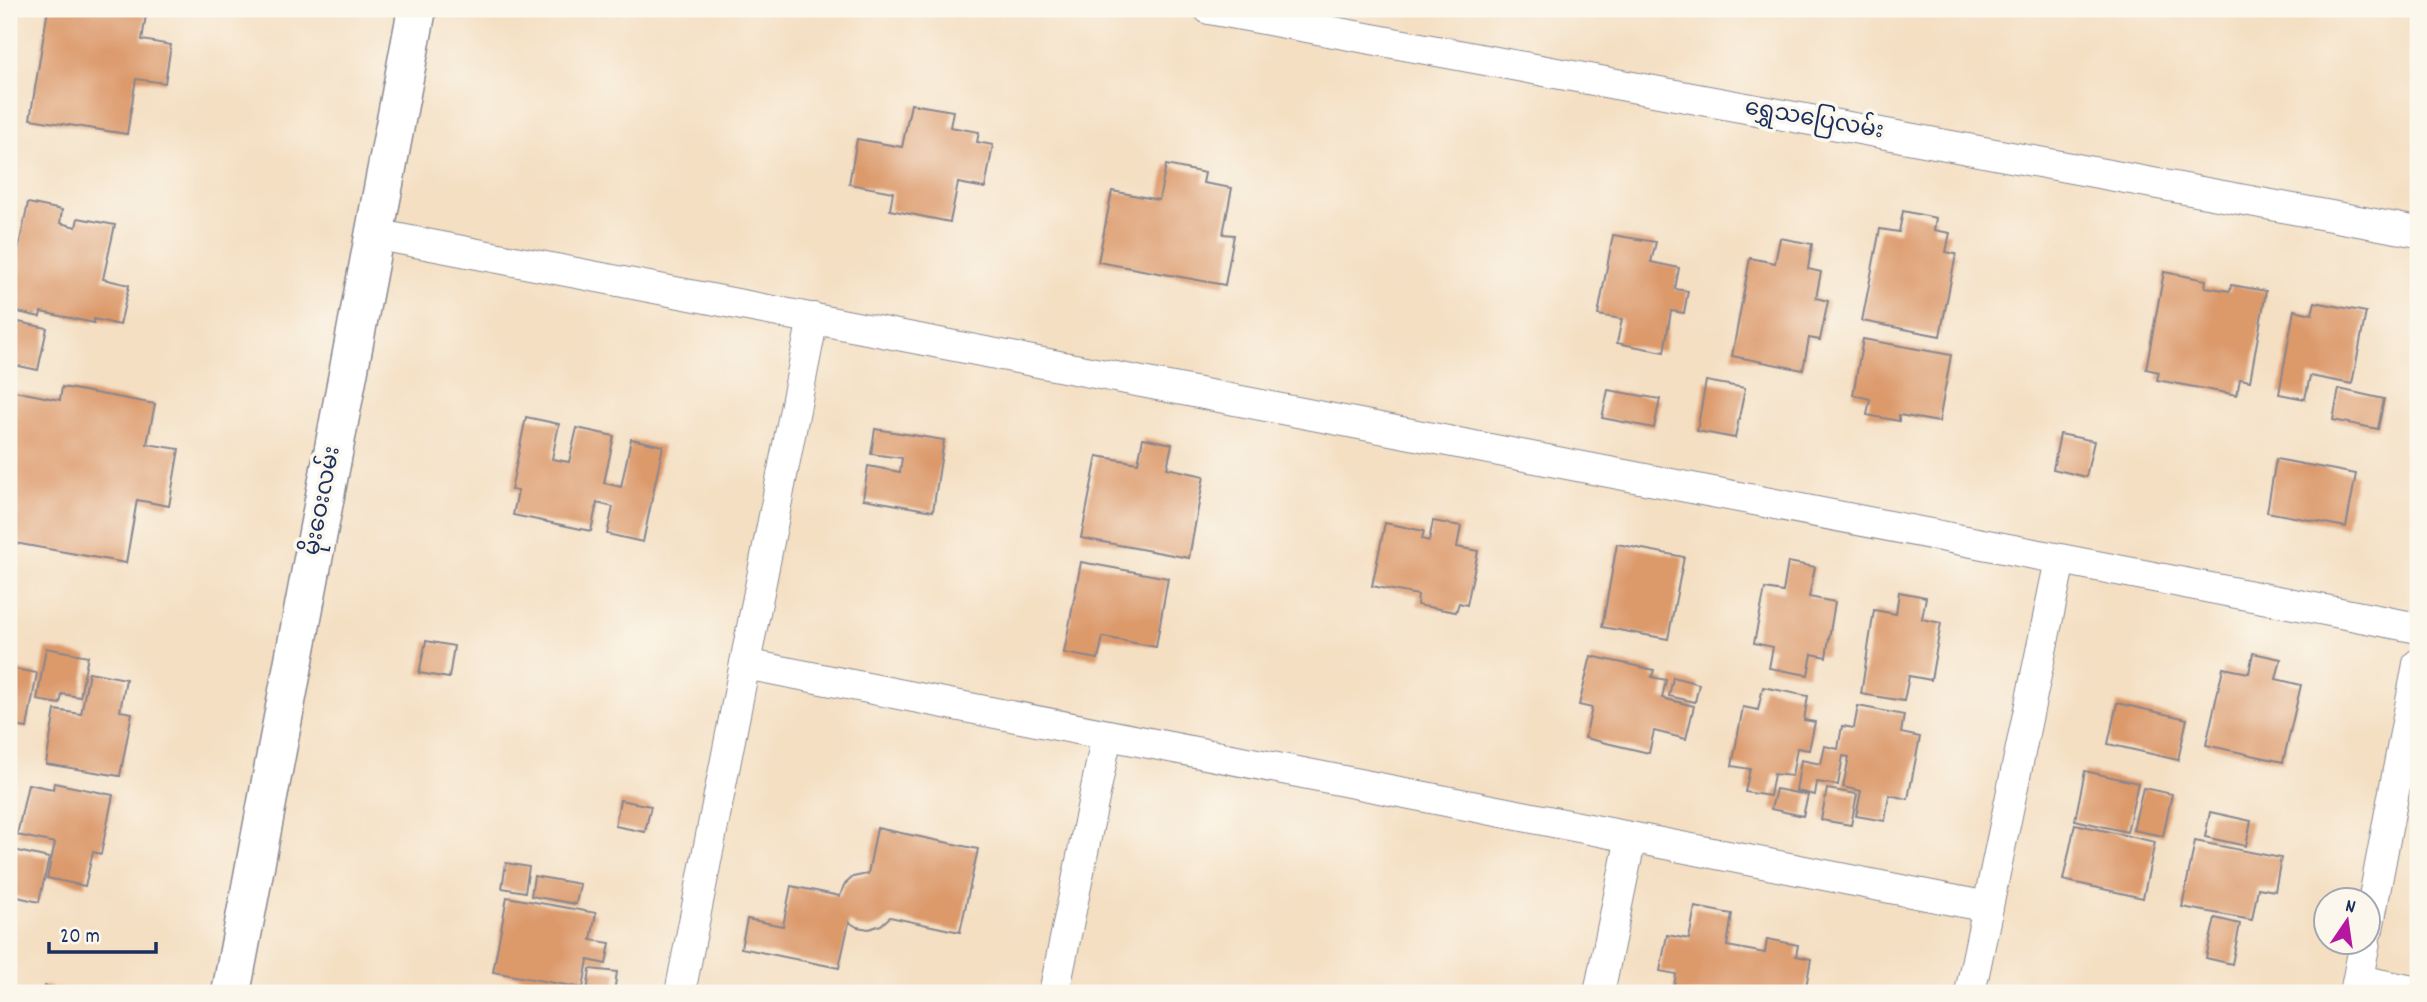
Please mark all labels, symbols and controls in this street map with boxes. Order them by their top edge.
street label: ရွှေသပြေလမ်း [1742,90,1887,149]
street label: မိုးဝေးလမ်း [294,443,351,558]
north arrow [2312,886,2382,956]
text: N [2342,894,2358,922]
scale bar [49,911,156,955]
text: 20 m [60,923,100,953]

